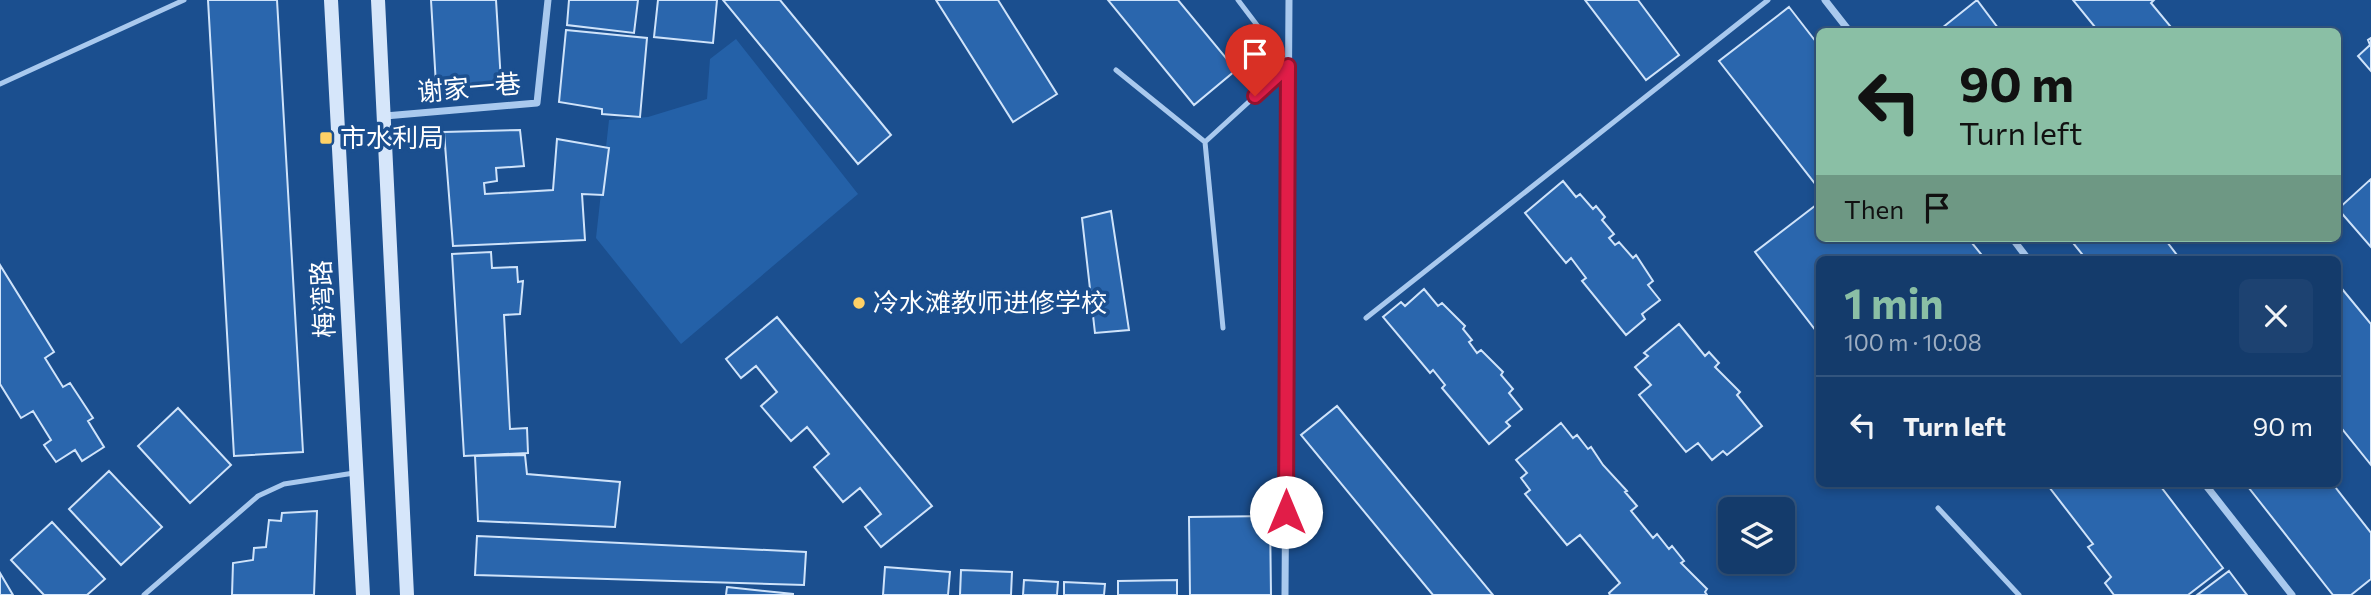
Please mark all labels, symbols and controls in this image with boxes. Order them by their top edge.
pin [1225,24,1285,96]
icon: arrive [1236,35,1274,73]
text: 90 m [1959,52,2074,112]
icon: left [1844,56,1935,147]
street label: 谢家一巷 [416,67,522,106]
text: Turn left [1959,112,2083,152]
place label: 市水利局 [340,121,444,152]
marker: 市水利局 [318,130,334,146]
icon: arrive [1918,189,1956,227]
text: Then [1844,193,1904,224]
street label: 梅湾路 [304,259,339,339]
text: 1 min [1844,276,1944,328]
button: close [2239,279,2313,353]
place label: 冷水滩教师进修学校 [873,286,1107,317]
marker: 冷水滩教师进修学校 [851,295,867,311]
text: 100 m · 10:08 [1844,328,1982,356]
icon: left [1844,406,1882,444]
text: Turn left [1903,410,2006,441]
text: 90 m [2253,410,2313,441]
position arrow [1249,475,1323,549]
map controls [1718,497,1795,574]
button: layers [1718,497,1795,574]

